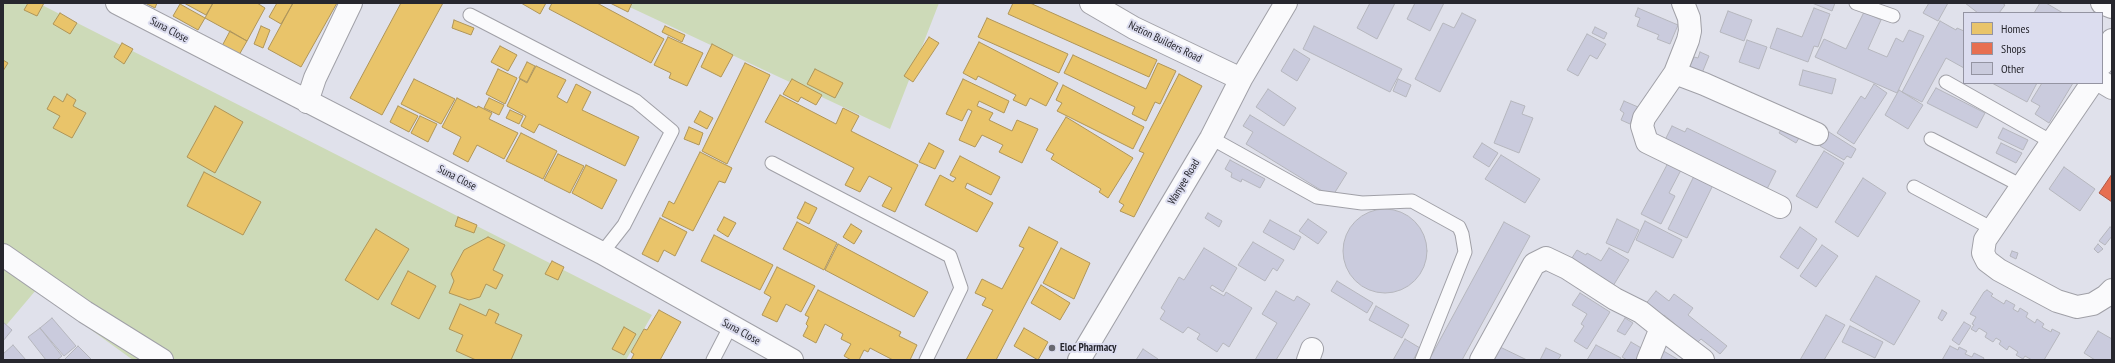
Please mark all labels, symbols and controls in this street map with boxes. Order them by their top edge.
legend [1963,12,2103,84]
street label: Suna Close [148,14,190,46]
street label: Nation Builders Road [1126,19,1204,65]
text: Homes [2001,21,2029,36]
text: Shops [2001,41,2026,56]
text: Other [2001,61,2024,76]
street label: Wanyee Road [1165,157,1203,207]
street label: Suna Close [435,163,479,193]
street label: Suna Close [720,316,762,348]
place label: Eloc Pharmacy [1060,341,1116,355]
marker: Eloc Pharmacy [1047,343,1057,353]

